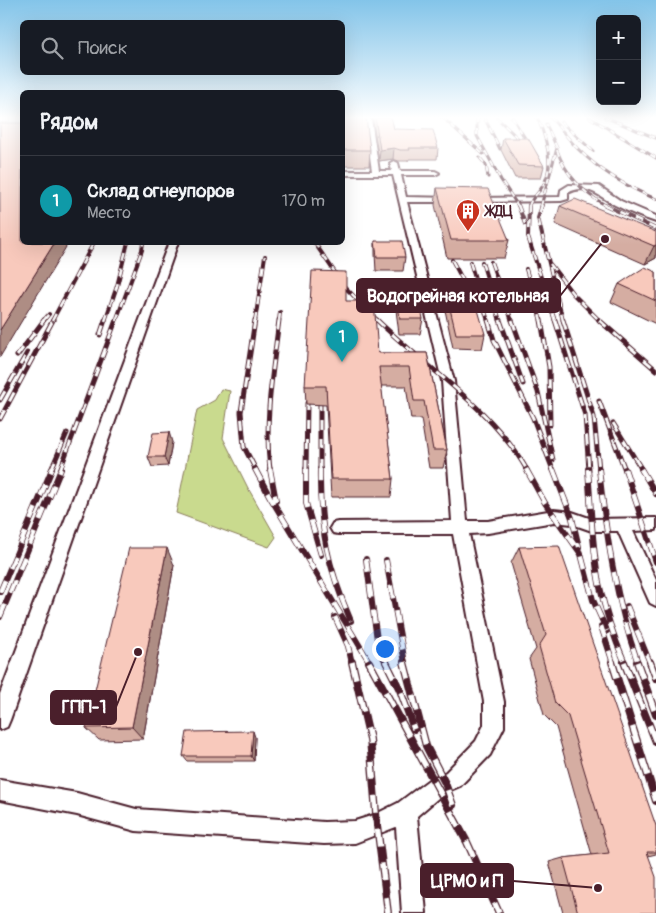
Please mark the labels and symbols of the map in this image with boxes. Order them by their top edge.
building icon: ЖДЦ [455,198,481,232]
place label: ЖДЦ [483,203,513,220]
callout: Водогрейная котельная [357,279,560,312]
text: Водогрейная котельная [367,285,549,308]
pin: 1 [326,321,358,362]
your location [372,636,398,662]
callout: ГПП-1 [51,691,116,724]
text: ГПП-1 [62,696,106,719]
callout: ЦРМО и П [421,864,513,897]
text: ЦРМО и П [431,870,504,893]

